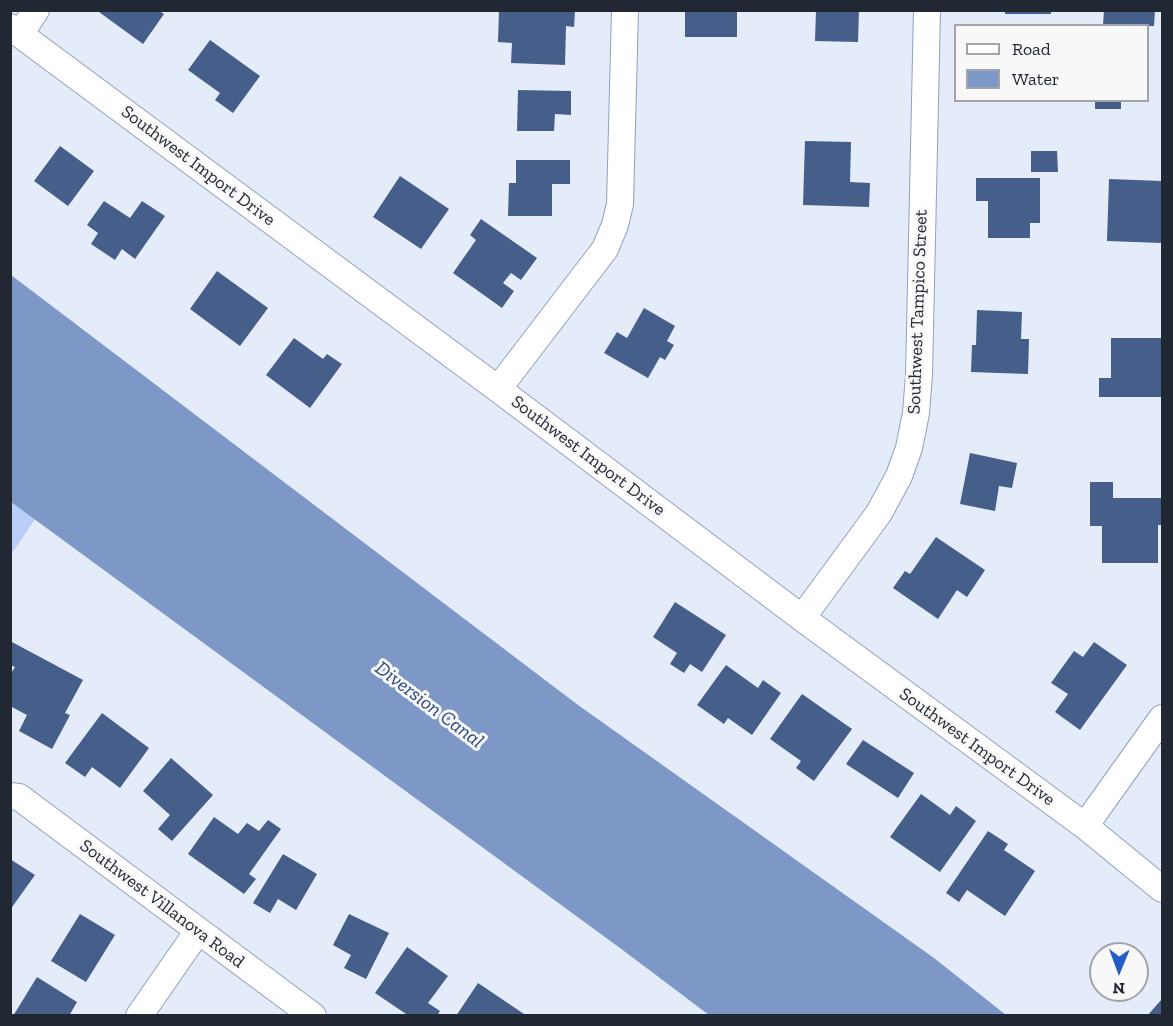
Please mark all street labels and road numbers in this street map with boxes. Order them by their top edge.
street label: Southwest Import Drive [117,101,279,231]
street label: Southwest Tampico Street [904,209,932,415]
street label: Southwest Import Drive [507,391,669,521]
street label: Southwest Import Drive [895,683,1059,811]
street label: Southwest Villanova Road [75,835,249,973]

